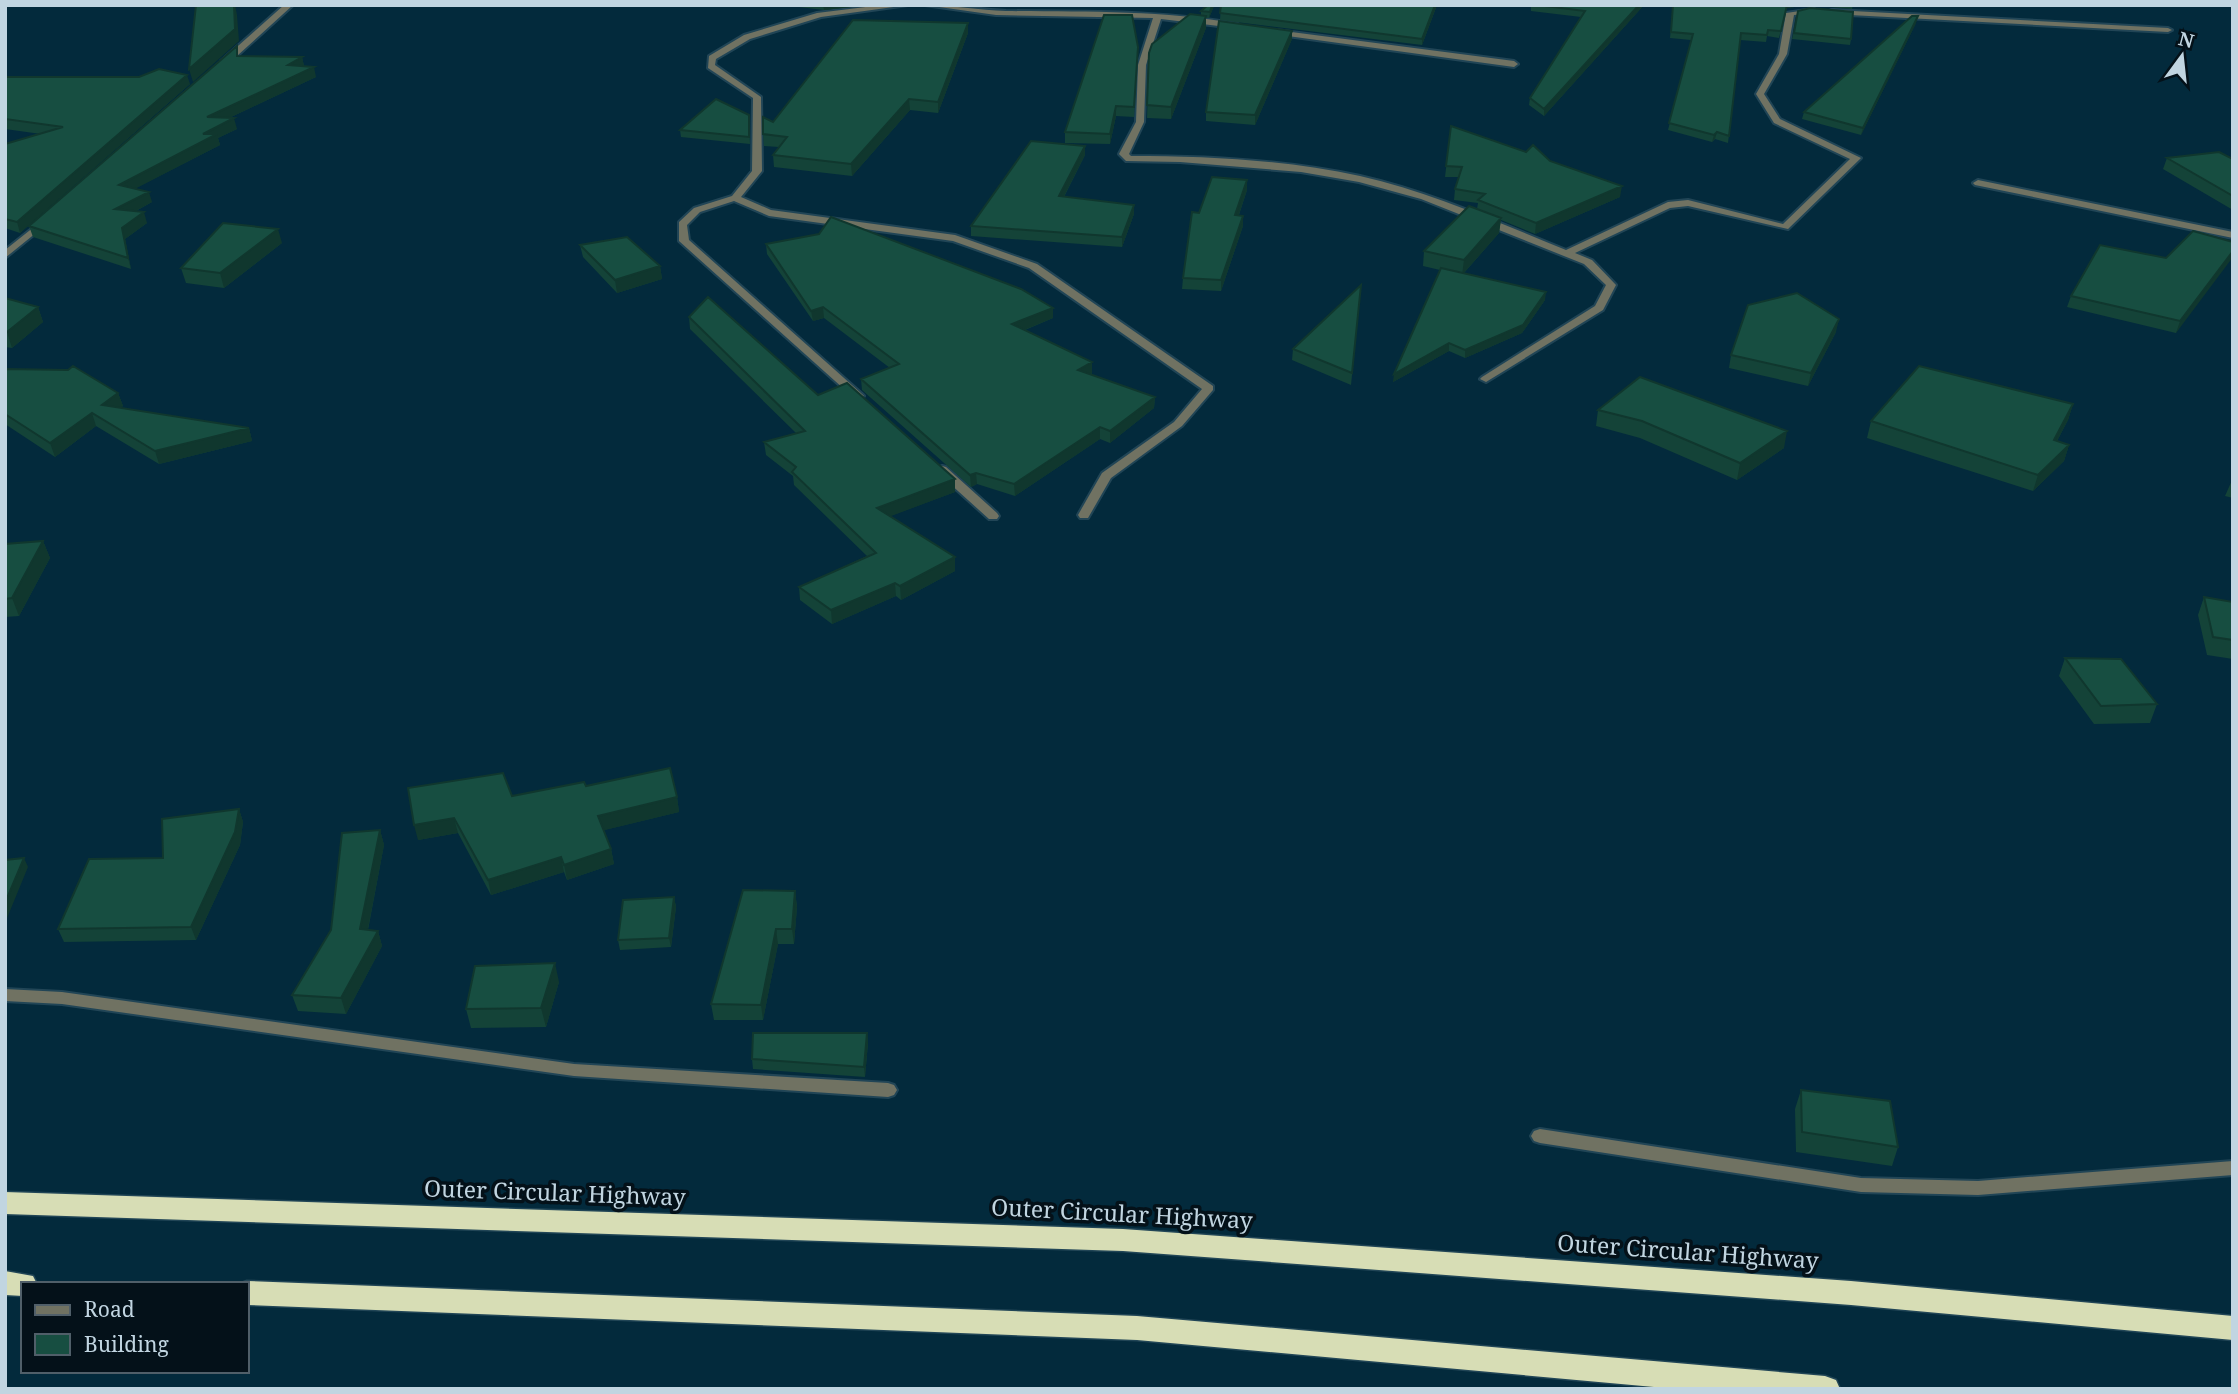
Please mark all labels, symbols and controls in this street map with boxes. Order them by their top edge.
north arrow [2147,21,2217,91]
text: N [2176,25,2197,54]
street label: Outer Circular Highway [424,1171,686,1213]
street label: Outer Circular Highway [990,1190,1254,1236]
street label: Outer Circular Highway [1556,1226,1820,1276]
legend [21,1282,248,1373]
text: Road [84,1295,135,1323]
text: Building [84,1330,169,1358]

